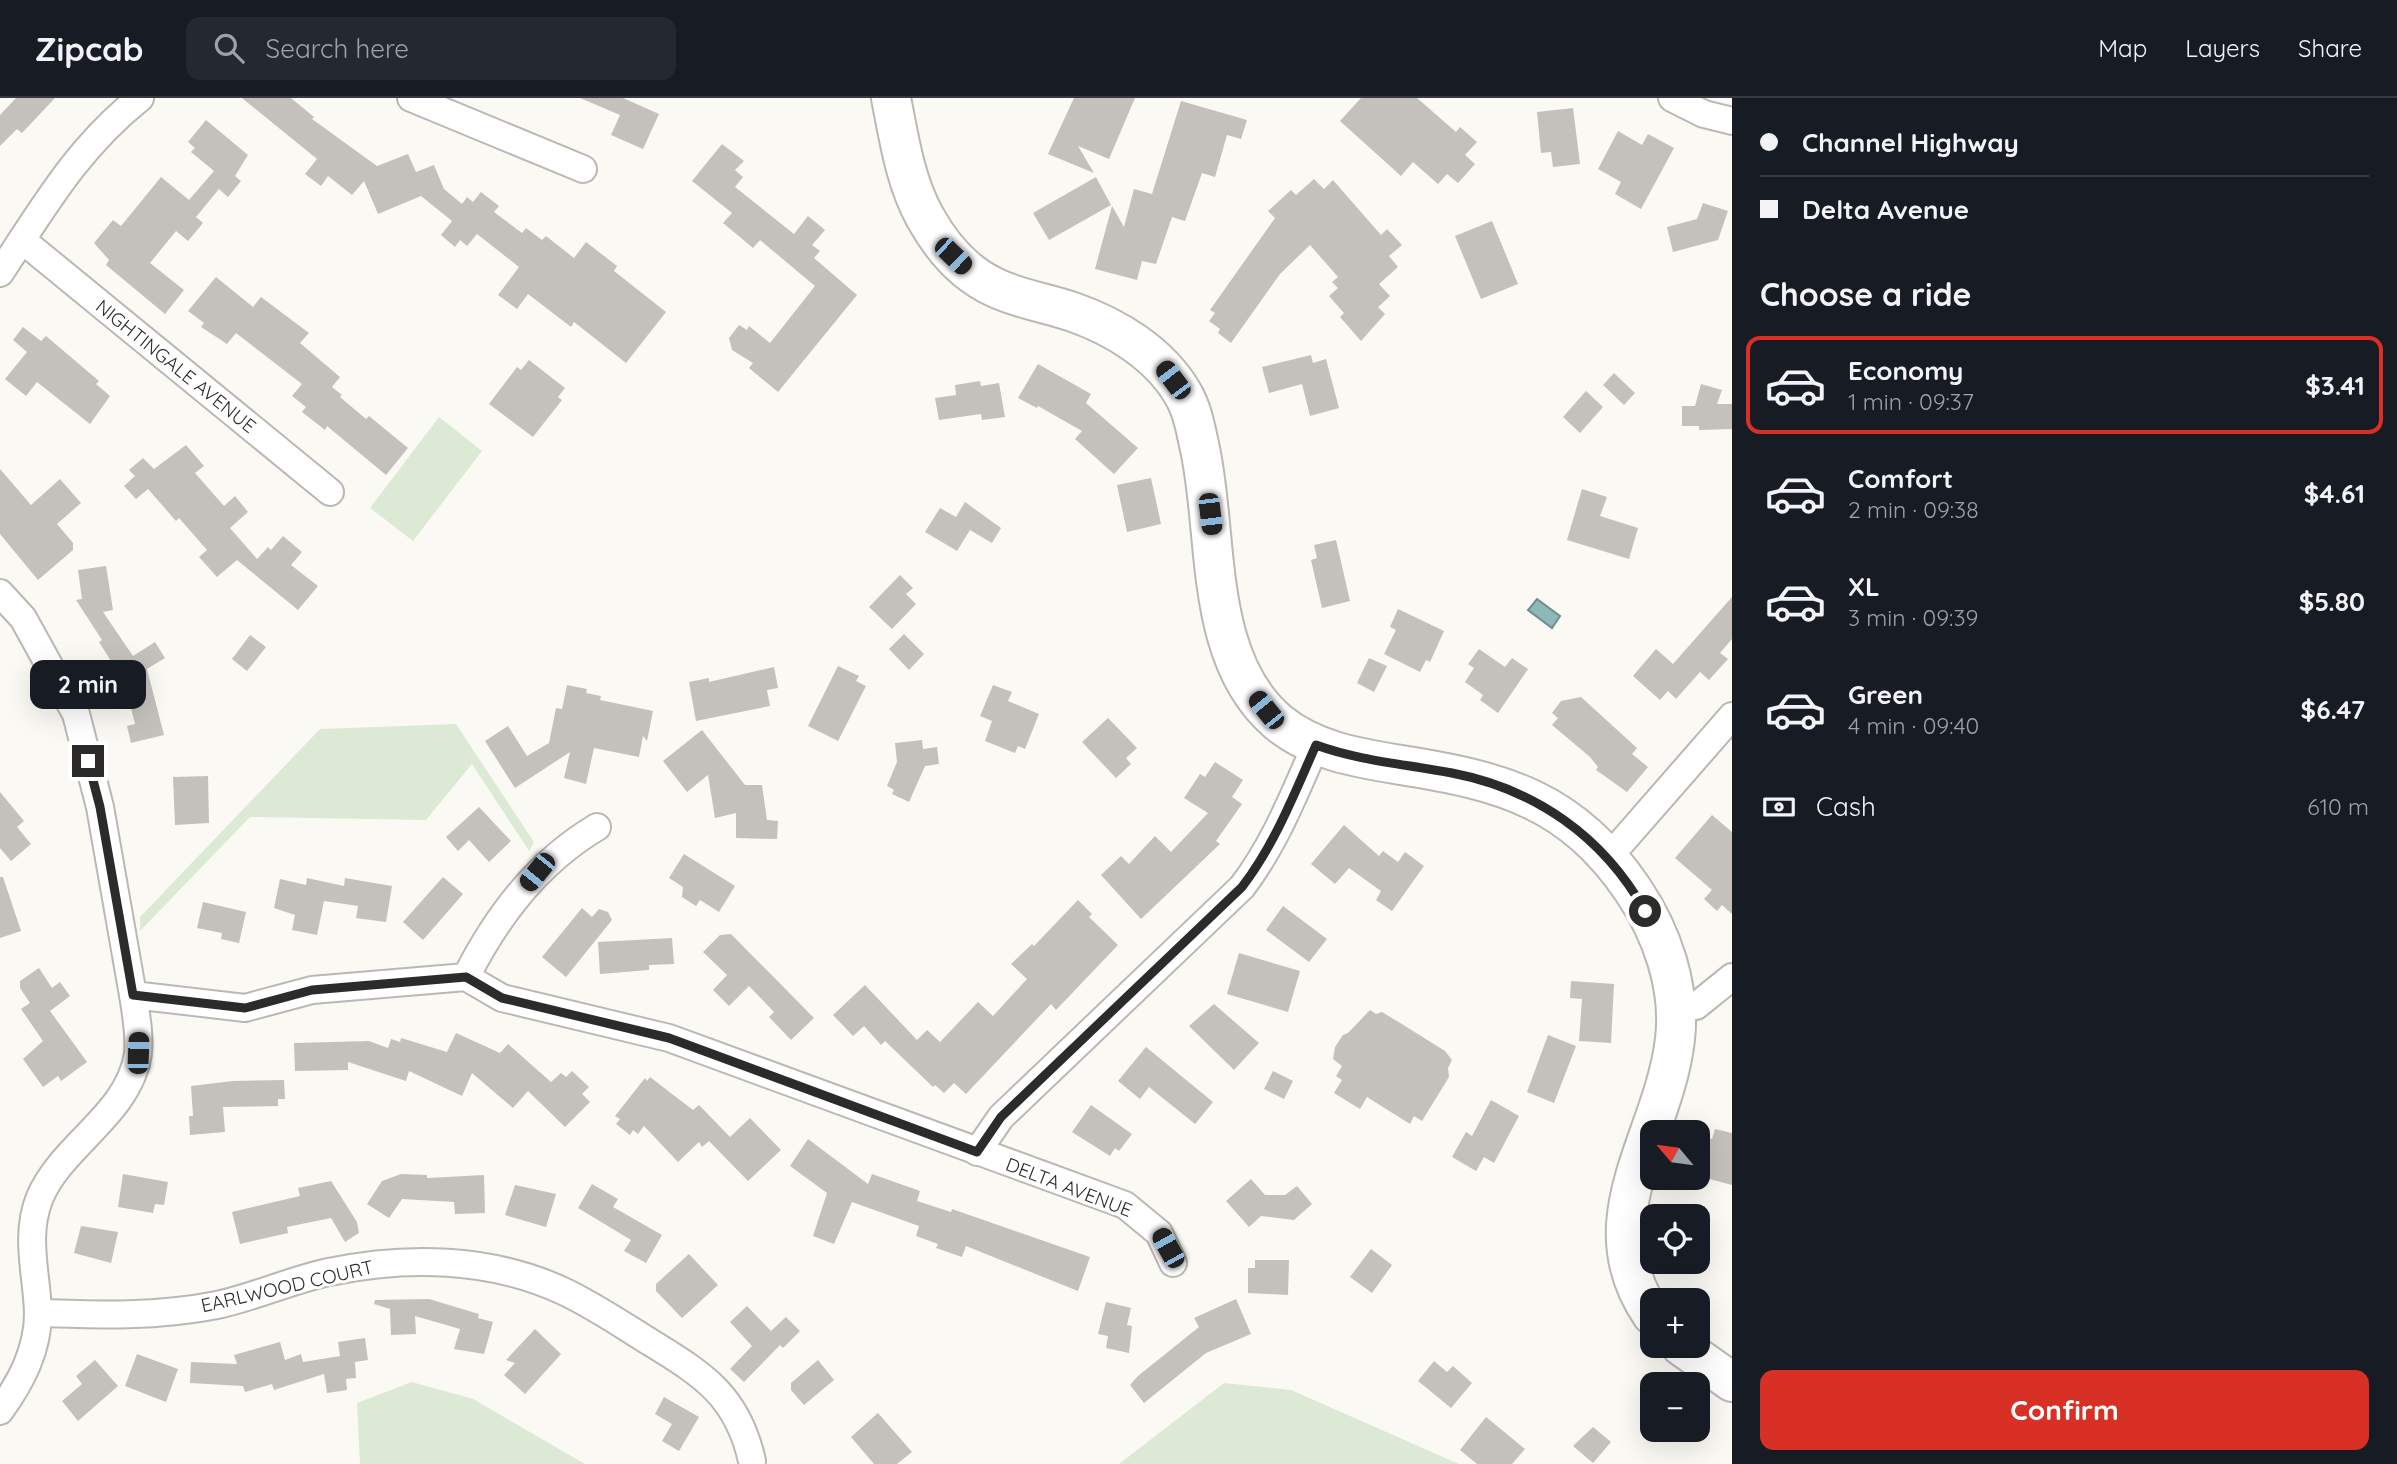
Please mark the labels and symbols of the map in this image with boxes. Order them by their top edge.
car [931,234,976,278]
street label: NIGHTINGALE AVENUE [91,294,261,438]
car [1152,357,1195,403]
car [1198,492,1223,536]
callout: 2 min [30,660,146,708]
car [1245,687,1288,733]
route end [72,745,104,777]
car [516,849,559,895]
route start [1629,895,1661,927]
car [127,1032,150,1074]
north arrow [1640,1120,1710,1190]
street label: DELTA AVENUE [1002,1152,1136,1222]
car [1149,1225,1188,1271]
street label: EARLWOOD COURT [199,1255,375,1317]

